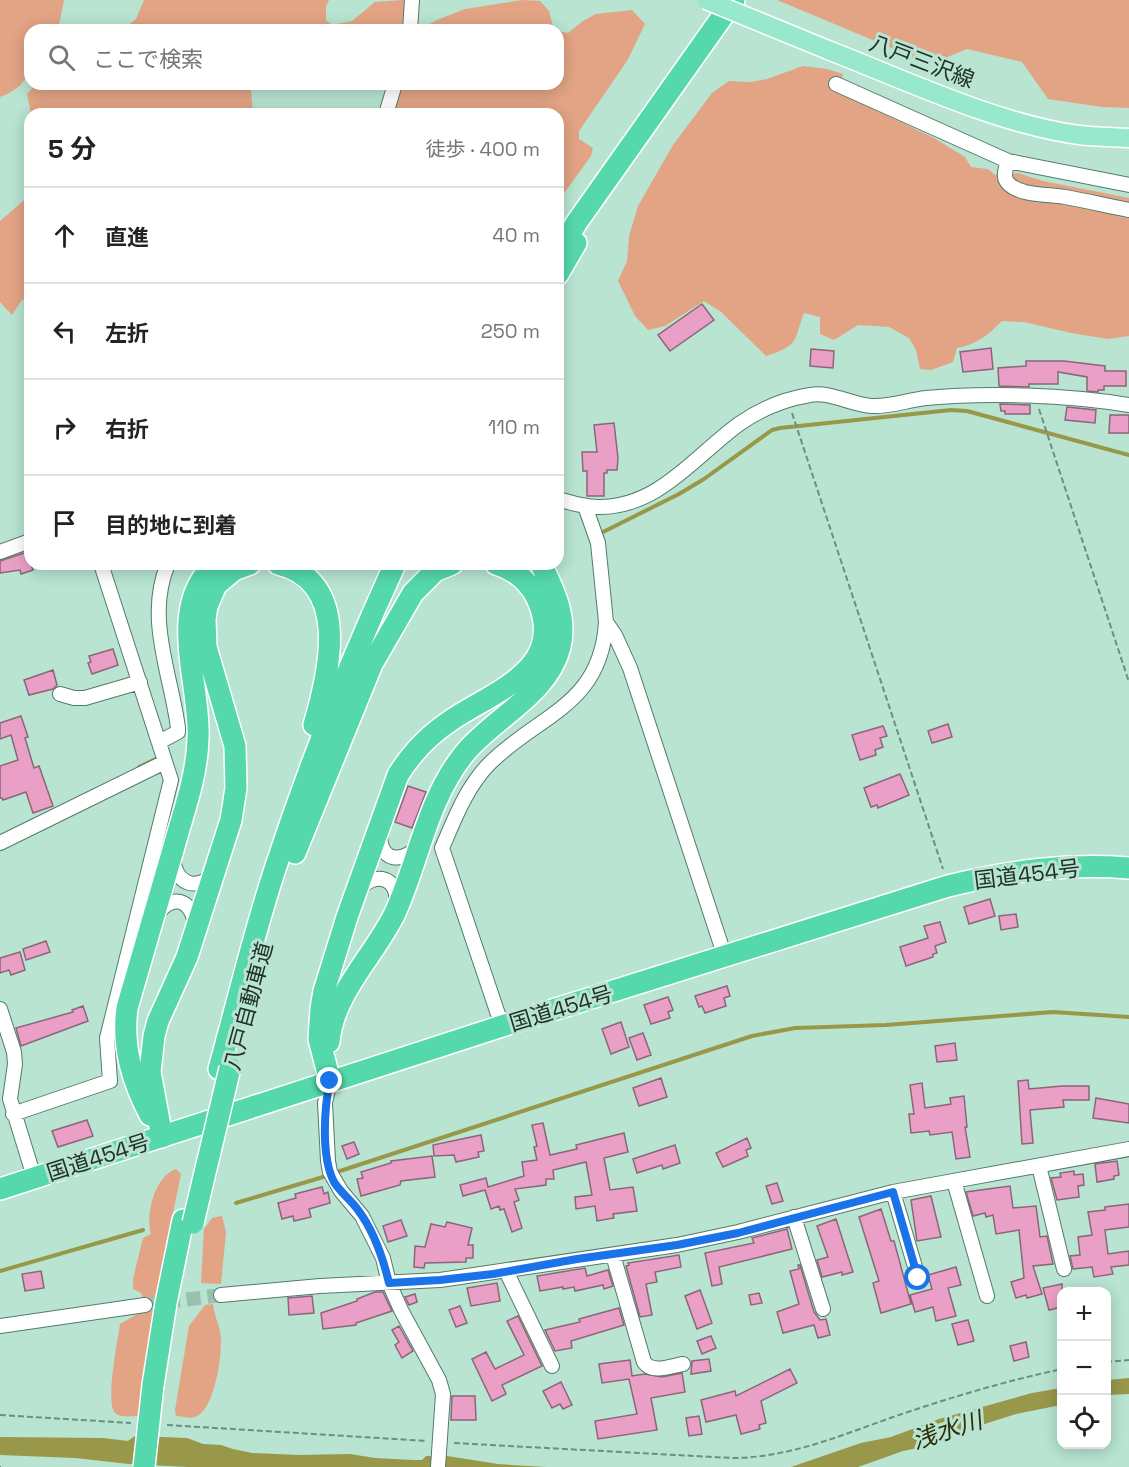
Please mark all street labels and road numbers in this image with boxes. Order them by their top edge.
street label: 八戸三沢線 [866,28,978,94]
street label: 国道454号 [972,854,1082,894]
street label: 八戸自動車道 [217,939,279,1073]
street label: 国道454号 [506,979,616,1037]
street label: 国道454号 [43,1127,153,1187]

